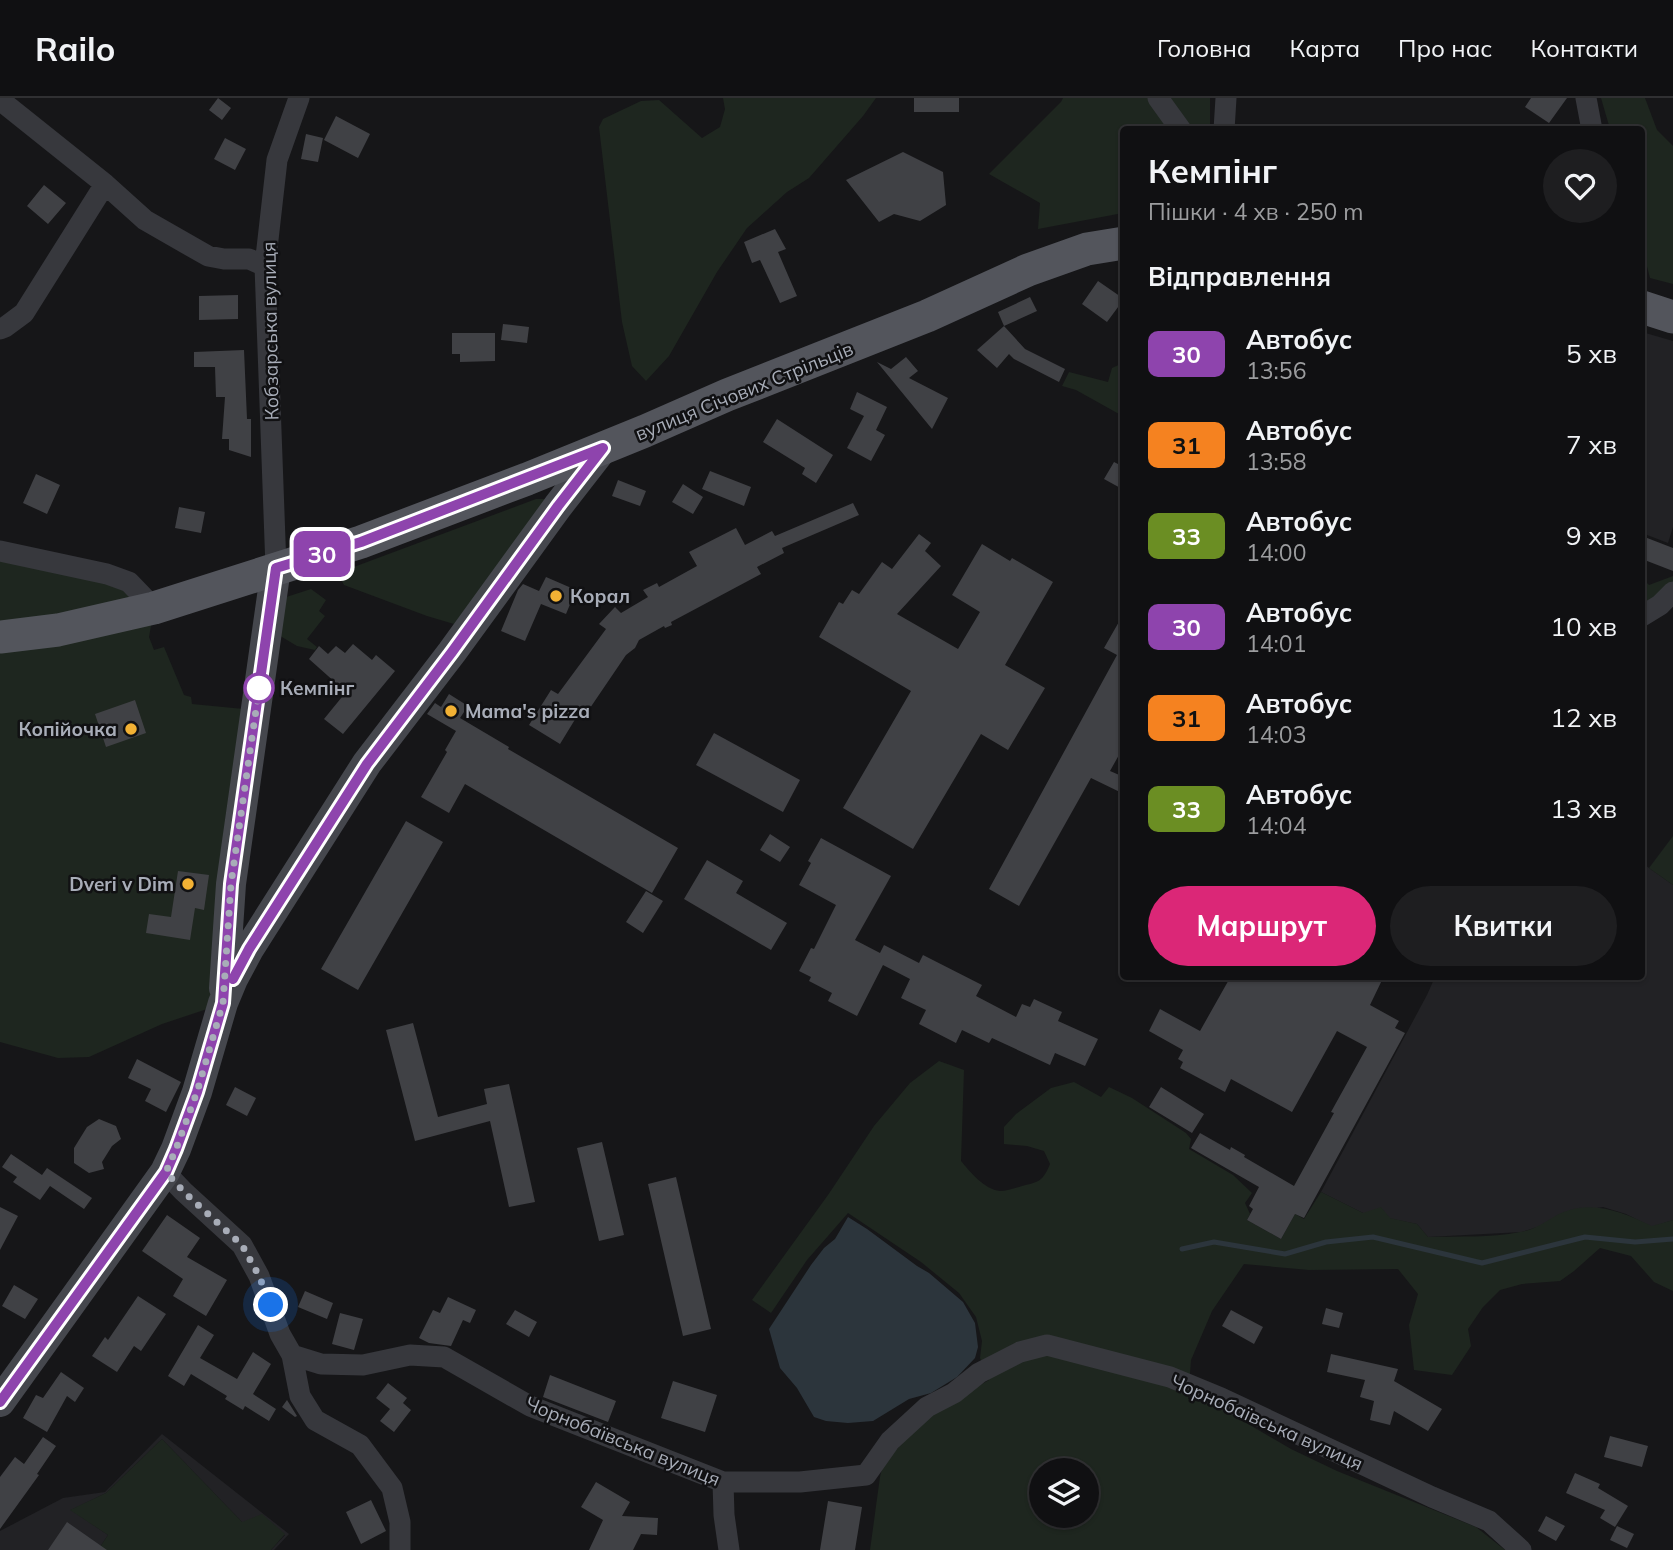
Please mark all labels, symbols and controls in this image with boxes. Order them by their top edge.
text: Railo [35,28,115,69]
text: Головна [1157,33,1251,63]
text: Карта [1289,33,1360,63]
text: Про нас [1398,33,1492,63]
text: Контакти [1530,33,1638,63]
button: heart [1543,149,1617,223]
text: Кемпінг [1148,150,1277,191]
text: Пішки · 4 хв · 250 m [1148,197,1364,226]
street label: Кобзарська вулиця [256,241,284,421]
text: Відправлення [1148,260,1331,293]
text: Автобус [1246,323,1352,356]
street label: вулиця Січових Стрільців [632,336,856,446]
text: 5 хв [1566,337,1617,370]
text: 30 [1172,339,1201,369]
text: 13:56 [1246,356,1306,385]
text: Автобус [1246,414,1352,447]
text: 7 хв [1566,428,1617,461]
text: 31 [1172,430,1201,460]
text: 13:58 [1246,447,1306,476]
text: Автобус [1246,505,1352,538]
text: 9 хв [1566,519,1617,552]
text: 33 [1172,521,1201,551]
line badge: 30 [290,531,354,577]
text: 14:00 [1246,538,1306,567]
text: 30 [308,539,336,569]
place label: Корал [570,584,630,608]
marker: Корал [548,588,564,604]
text: Автобус [1246,596,1352,629]
text: 10 хв [1550,610,1617,643]
text: 30 [1172,612,1201,642]
text: 14:01 [1246,629,1306,658]
marker: Кемпінг [244,673,274,703]
place label: Кемпінг [280,676,355,700]
text: Автобус [1246,687,1352,720]
place label: Mama's pizza [465,699,590,723]
text: 12 хв [1550,701,1617,734]
marker: Mama's pizza [443,703,459,719]
text: 31 [1172,703,1201,733]
place label: Копійочка [18,717,117,741]
text: 14:03 [1246,720,1306,749]
marker: Копійочка [123,721,139,737]
text: Автобус [1246,778,1352,811]
text: 13 хв [1550,792,1617,825]
text: 33 [1172,794,1201,824]
text: 14:04 [1246,811,1306,840]
place label: Dveri v Dim [69,872,174,896]
marker: Dveri v Dim [180,876,196,892]
button: Маршрут [1148,886,1376,966]
button: Квитки [1390,886,1617,966]
your location [253,1287,288,1322]
street label: Чорнобаївська вулиця [1167,1369,1367,1475]
street label: Чорнобаївська вулиця [522,1391,724,1491]
map controls [1029,1458,1099,1528]
button: layers [1029,1458,1099,1528]

